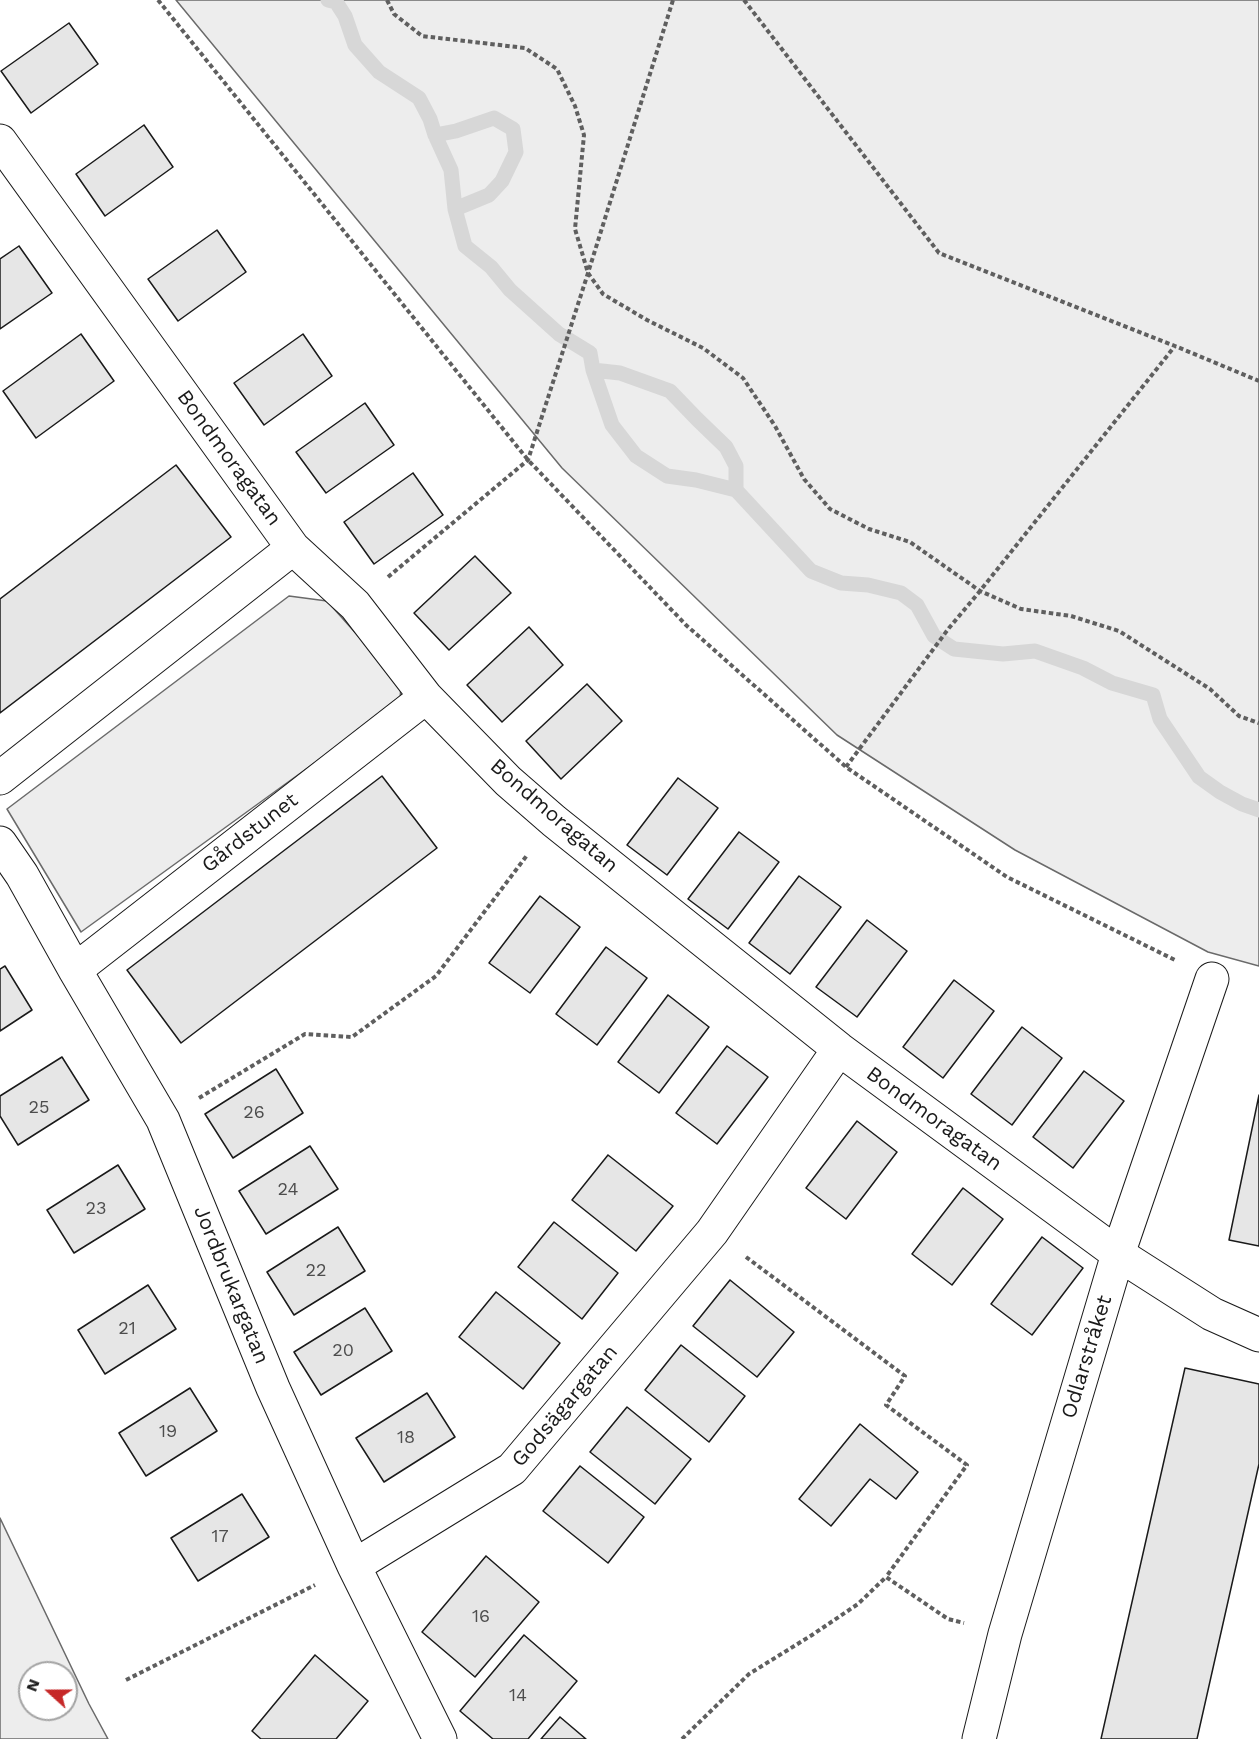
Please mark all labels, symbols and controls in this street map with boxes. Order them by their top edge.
street label: Bondmoragatan [171,385,287,531]
street label: Bondmoragatan [485,753,623,879]
street label: Gårdstunet [197,788,303,878]
street label: Bondmoragatan [861,1061,1007,1177]
house number: 25 [29,1097,49,1119]
house number: 26 [243,1102,265,1124]
house number: 24 [278,1179,298,1201]
house number: 23 [86,1198,106,1220]
street label: Jordbrukargatan [188,1202,274,1368]
house number: 22 [306,1260,326,1282]
street label: Odlarstråket [1056,1292,1118,1422]
house number: 21 [118,1318,136,1340]
house number: 20 [332,1340,354,1362]
street label: Godsägargatan [507,1340,623,1472]
house number: 19 [159,1421,177,1443]
house number: 18 [397,1427,415,1449]
house number: 17 [211,1526,229,1548]
house number: 16 [472,1606,490,1628]
north arrow [18,1661,78,1721]
text: N [22,1676,44,1694]
house number: 14 [509,1685,527,1707]

